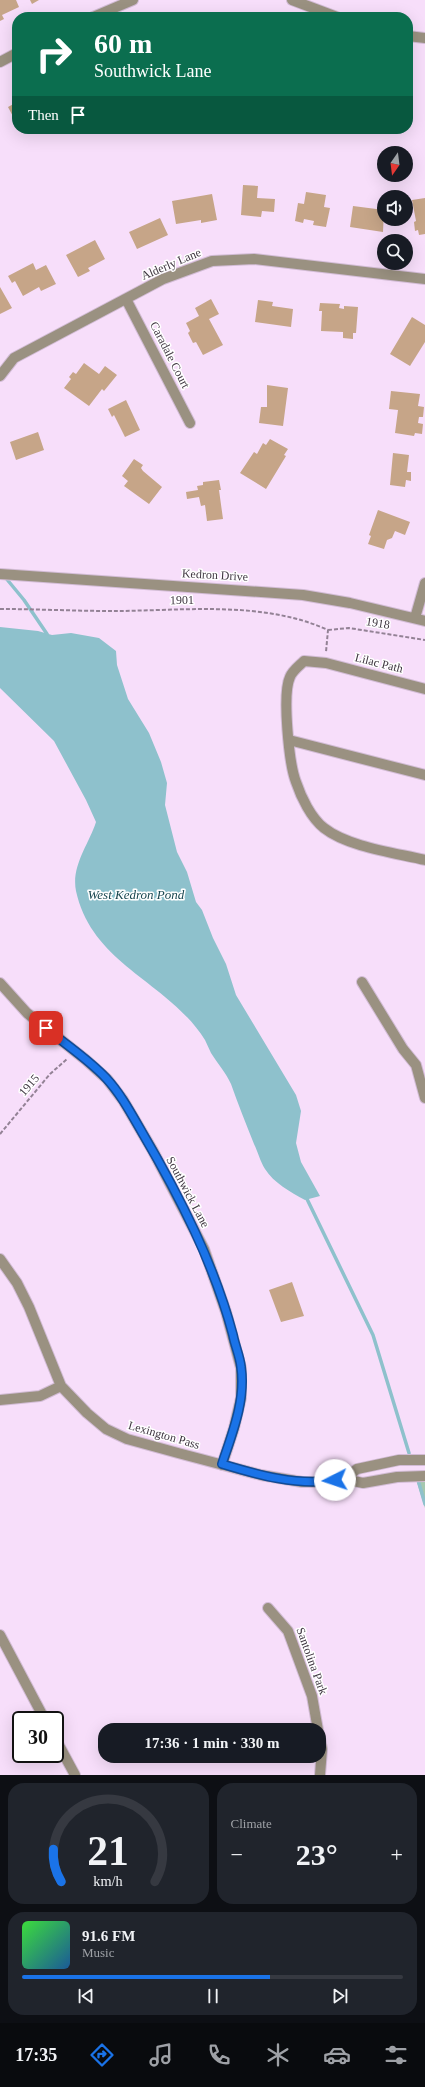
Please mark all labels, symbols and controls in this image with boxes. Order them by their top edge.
icon: right [28,28,80,80]
text: 60 m [94,28,152,59]
text: Southwick Lane [94,61,211,81]
icon: arrive [67,104,89,126]
text: Then [28,107,59,123]
north arrow [377,146,413,182]
map controls [377,146,413,270]
button: sound [377,190,413,226]
button: search [377,234,413,270]
street label: Alderly Lane [139,245,203,283]
street label: Caradale Court [147,319,193,391]
street label: Kedron Drive [182,566,248,584]
street label: 1901 [170,593,194,607]
street label: 1918 [365,614,391,632]
street label: Lilac Path [354,650,404,676]
water label: West Kedron Pond [88,887,185,902]
pin [29,1011,63,1045]
icon: arrive [35,1017,57,1039]
street label: 1915 [16,1071,42,1099]
street label: Southwick Lane [163,1154,213,1230]
street label: Lexington Pass [127,1418,202,1452]
position arrow [314,1459,356,1501]
street label: Santolina Park [293,1626,331,1696]
speed limit sign: 30 [12,1711,64,1763]
text: 17:36 · 1 min · 330 m [145,1735,280,1751]
text: Climate [231,1816,272,1831]
text: 21 [87,1827,129,1873]
text: 23° [296,1838,338,1871]
text: − [231,1842,243,1867]
text: + [391,1842,403,1867]
text: km/h [94,1872,123,1888]
text: 91.6 FM [82,1928,135,1944]
text: Music [82,1945,115,1960]
icon: previous [75,1985,97,2007]
icon: pause [202,1985,224,2007]
icon: next [329,1985,351,2007]
icon: directions [88,2041,116,2069]
icon: music [147,2041,175,2069]
icon: phone [205,2041,233,2069]
icon: climate [264,2041,292,2069]
icon: car [323,2041,351,2069]
icon: filters [382,2041,410,2069]
text: 17:35 [15,2045,57,2065]

